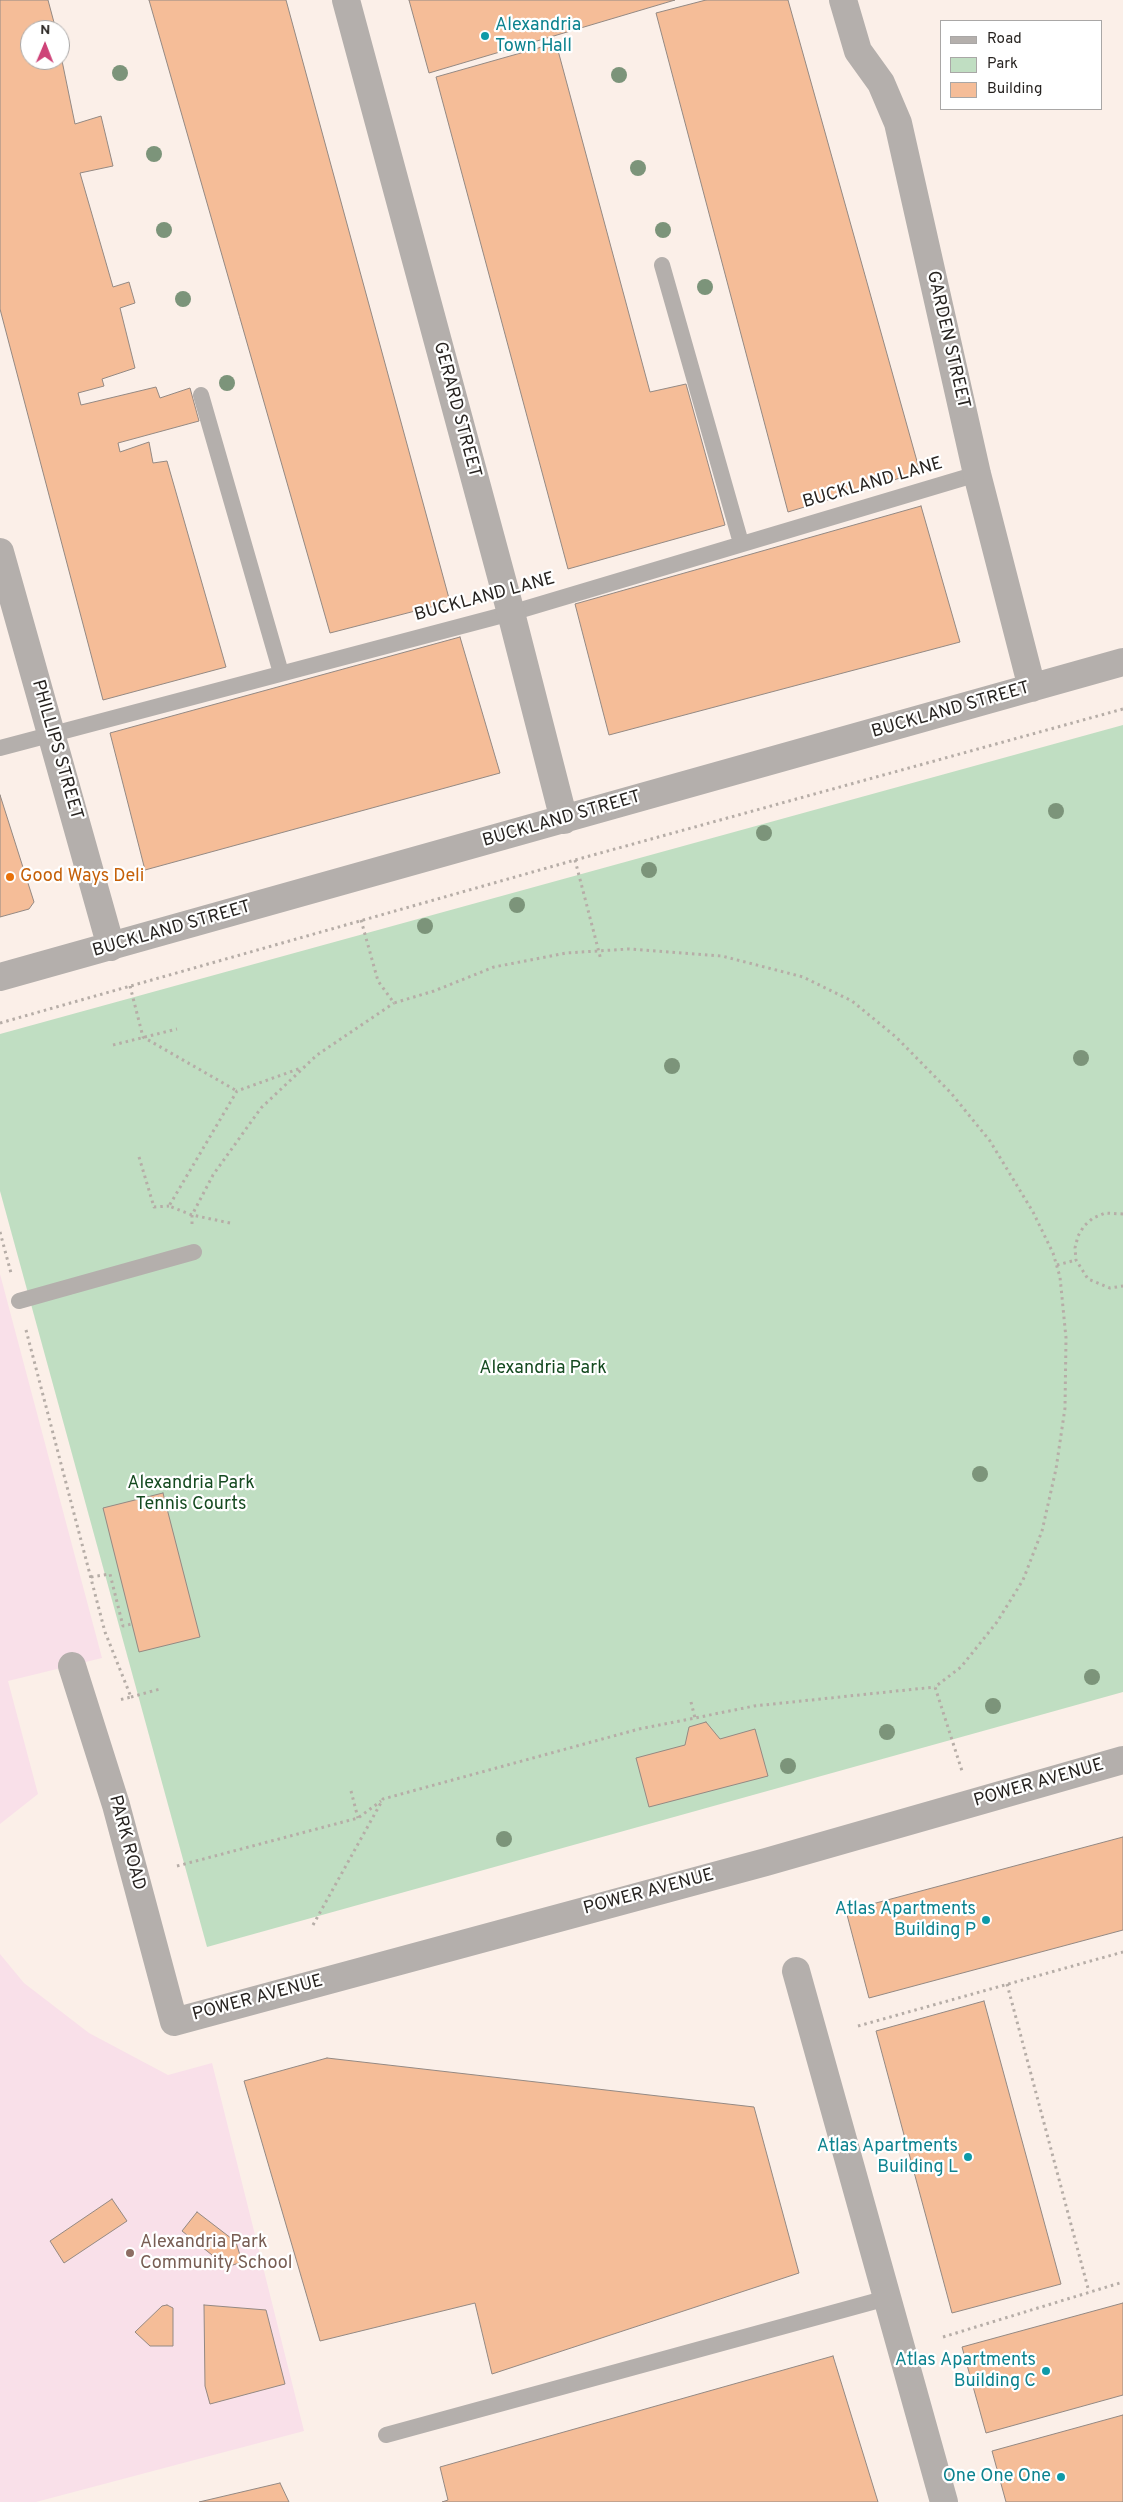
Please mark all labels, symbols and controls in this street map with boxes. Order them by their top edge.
place label: Alexandria Town Hall [495,15,581,58]
north arrow [20,20,70,70]
legend [940,20,1103,110]
text: N [40,22,50,39]
marker: Alexandria Town Hall [479,30,491,42]
text: Road [987,30,1022,49]
text: Park [987,55,1018,74]
text: Building [987,80,1042,99]
street label: GARDEN STREET [921,269,973,411]
street label: GERARD STREET [427,340,485,480]
street label: BUCKLAND LANE [801,454,945,514]
street label: BUCKLAND LANE [412,569,558,627]
street label: PHILLIPS STREET [26,677,86,823]
street label: BUCKLAND STREET [869,678,1033,744]
street label: BUCKLAND STREET [480,787,644,853]
place label: Good Ways Deli [20,866,144,888]
marker: Good Ways Deli [4,871,16,883]
street label: BUCKLAND STREET [90,897,254,963]
park label: Alexandria Park [479,1358,607,1380]
park label: Alexandria Park Tennis Courts [127,1473,255,1516]
street label: POWER AVENUE [971,1755,1107,1813]
street label: PARK ROAD [103,1793,149,1893]
street label: POWER AVENUE [581,1865,717,1921]
place label: Atlas Apartments Building P [835,1899,976,1942]
marker: Atlas Apartments Building P [980,1914,992,1926]
street label: POWER AVENUE [190,1971,326,2027]
place label: Atlas Apartments Building L [817,2136,958,2178]
marker: Atlas Apartments Building L [962,2151,974,2163]
place label: Alexandria Park Community School [140,2232,293,2274]
marker: Alexandria Park Community School [124,2247,136,2259]
place label: Atlas Apartments Building C [895,2350,1036,2392]
marker: Atlas Apartments Building C [1040,2365,1052,2377]
place label: One One One [943,2466,1051,2488]
marker: One One One [1055,2471,1067,2483]

